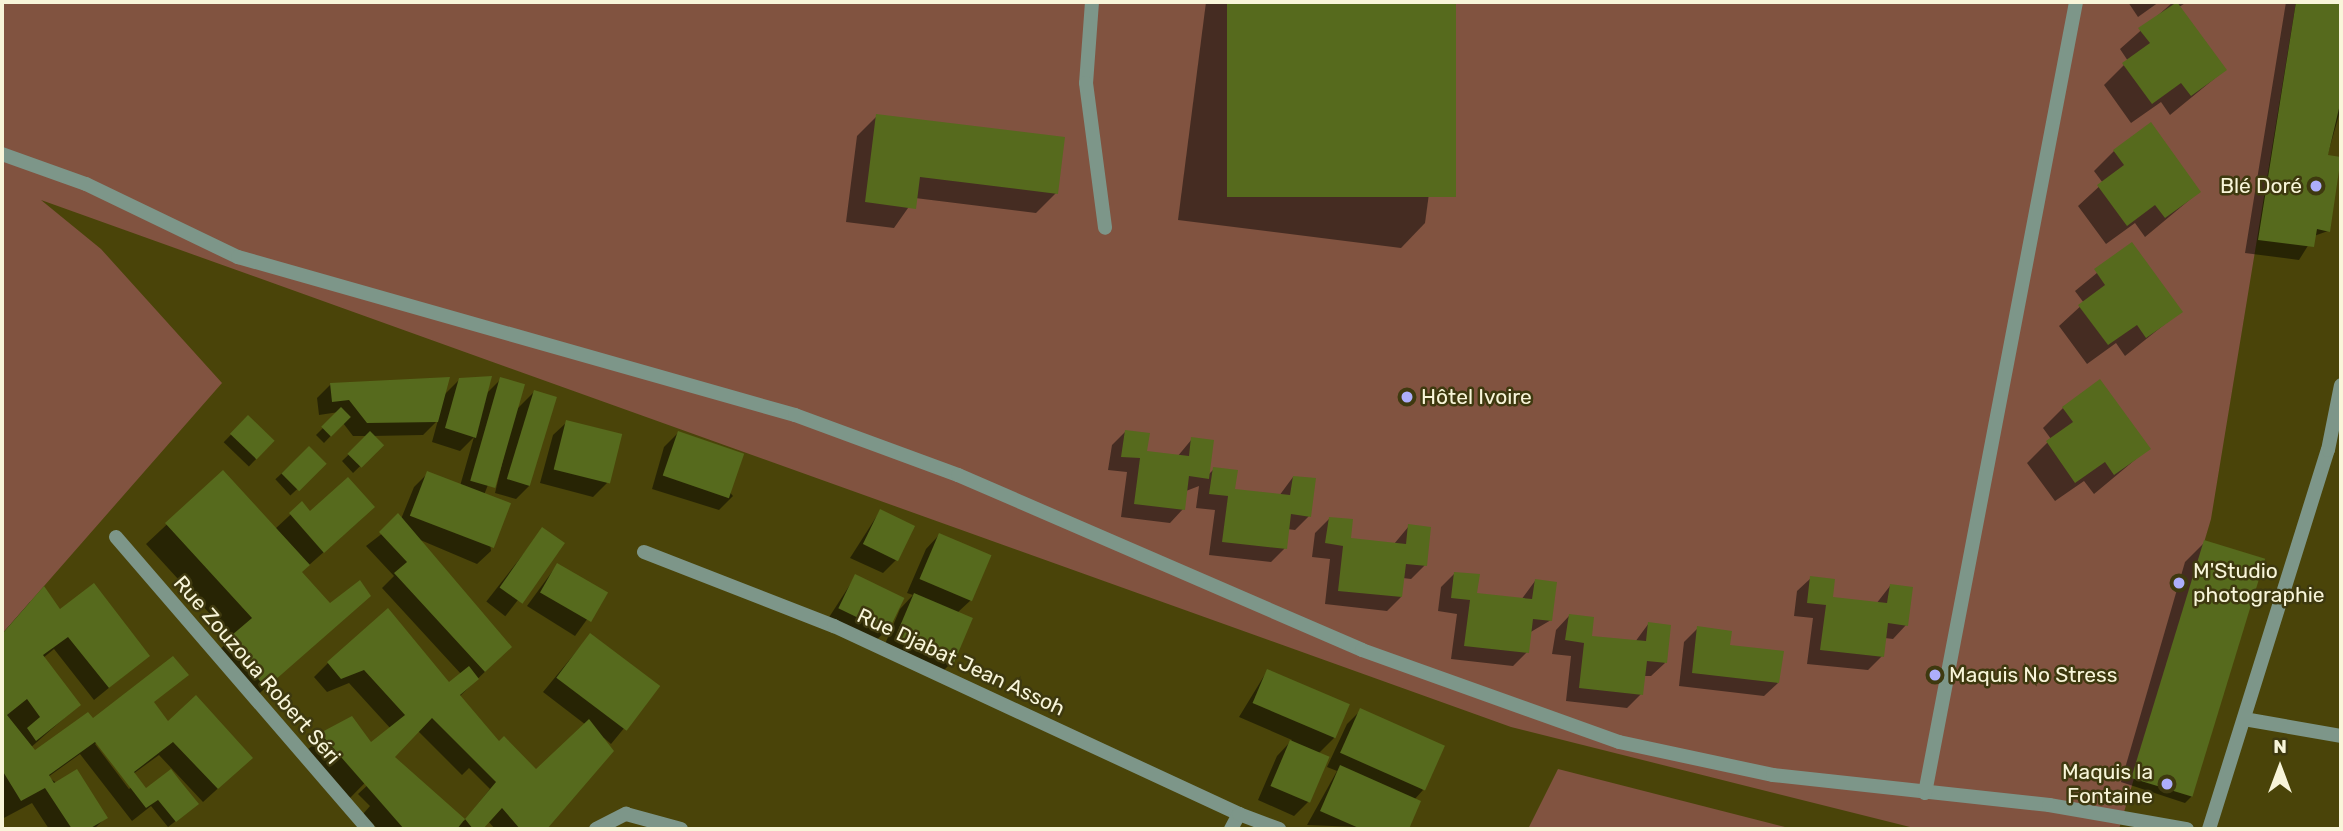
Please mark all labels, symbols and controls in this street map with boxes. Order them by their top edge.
place label: Blé Doré [2220,173,2302,199]
marker: Blé Doré [2308,178,2324,194]
place label: Hôtel Ivoire [1421,384,1532,410]
marker: Hôtel Ivoire [1399,389,1415,405]
place label: M'Studio photographie [2193,558,2325,608]
street label: Rue Zouzoua Robert Séri [168,571,346,769]
marker: M'Studio photographie [2171,575,2187,591]
street label: Rue Djabat Jean Assoh [853,603,1069,721]
place label: Maquis No Stress [1949,662,2117,688]
marker: Maquis No Stress [1927,667,1943,683]
north arrow [2245,733,2315,803]
text: N [2273,735,2287,758]
place label: Maquis la Fontaine [2062,759,2153,809]
marker: Maquis la Fontaine [2159,776,2175,792]

